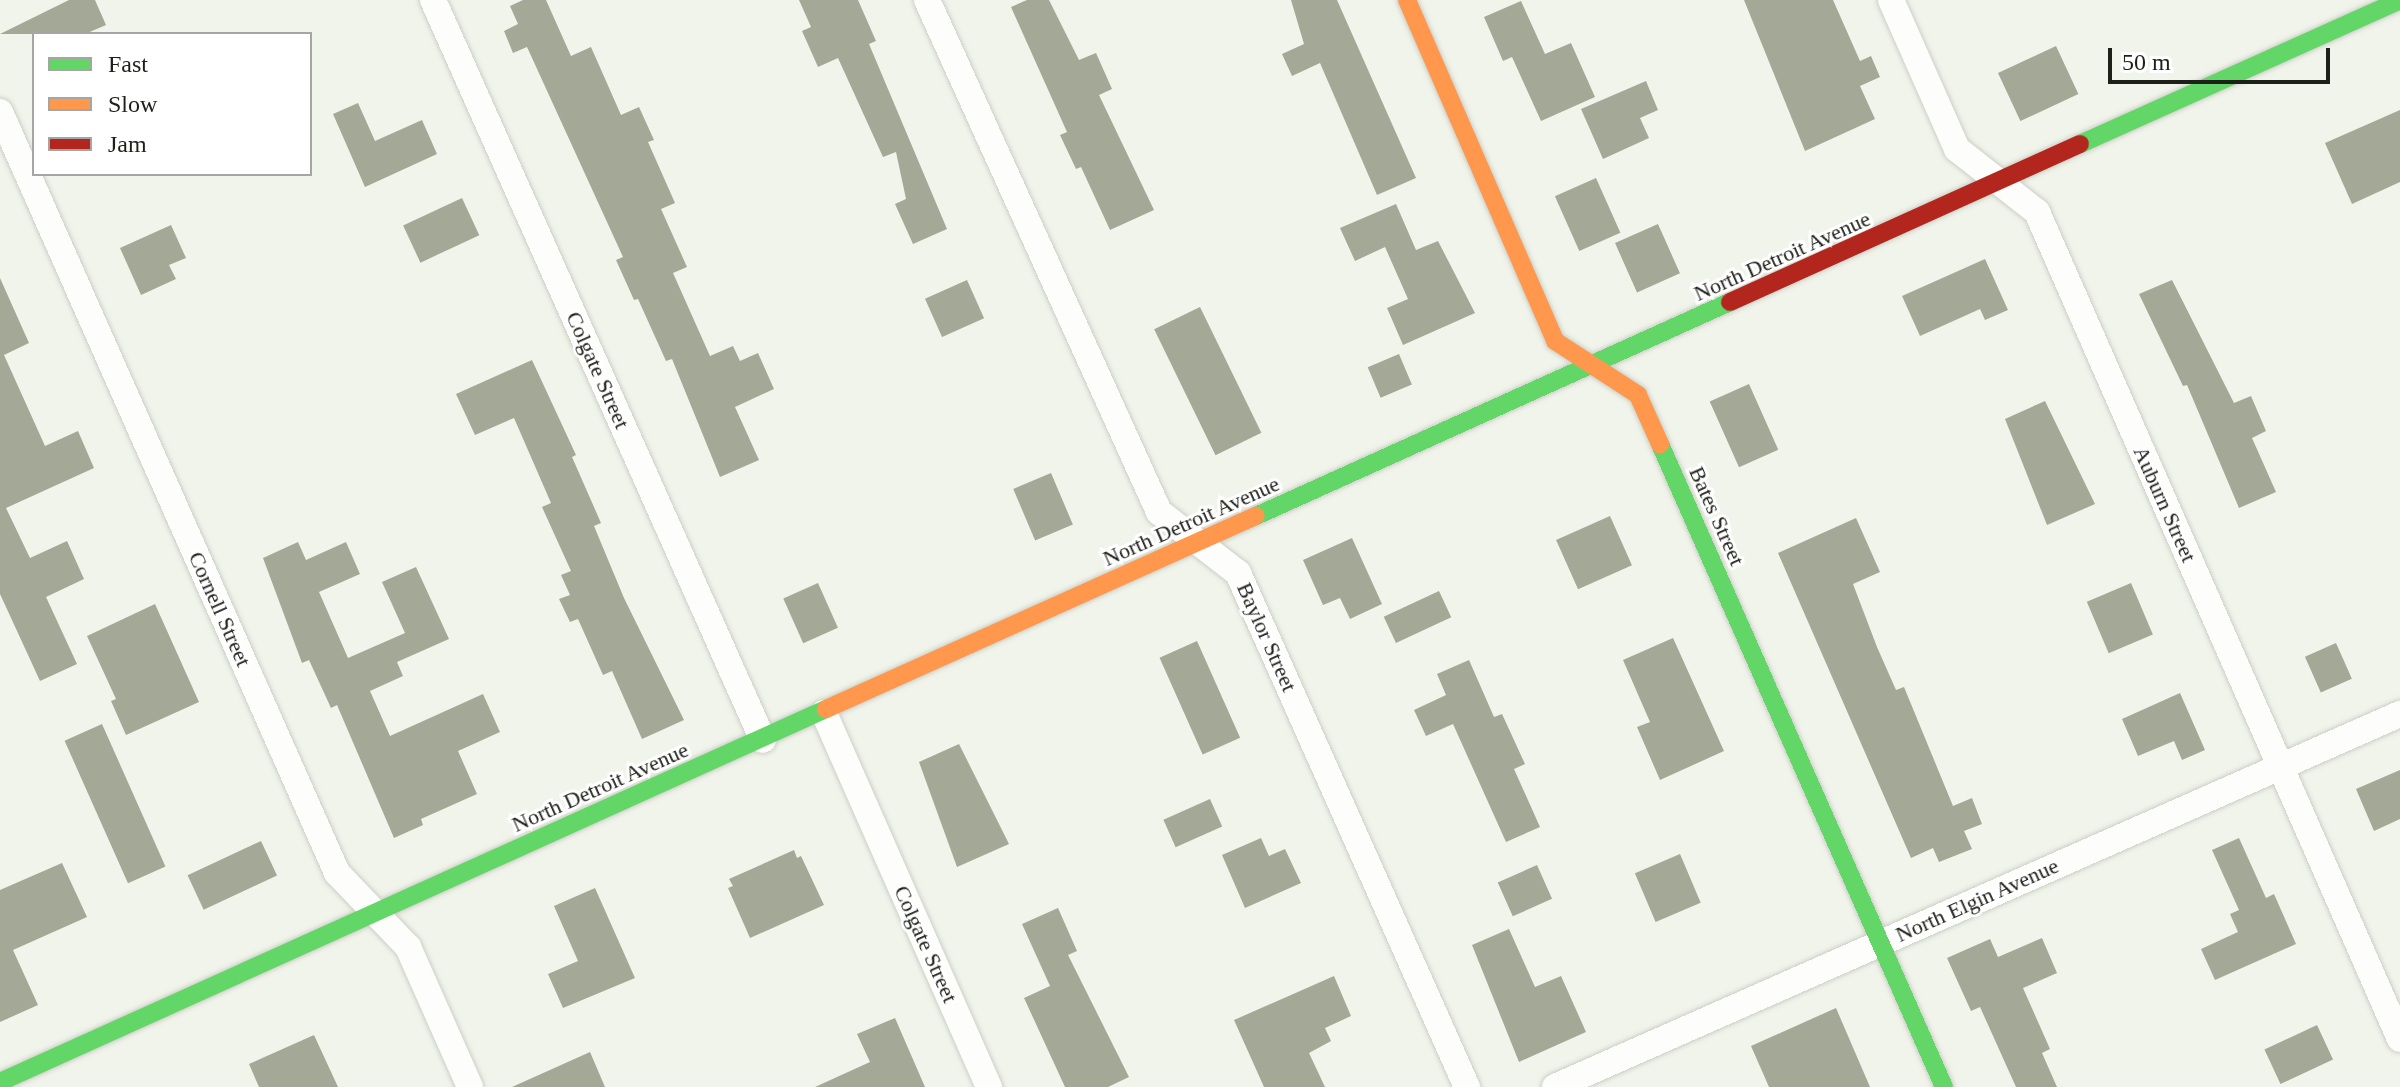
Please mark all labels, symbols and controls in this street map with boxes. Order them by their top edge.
legend [32,32,312,176]
scale bar [2112,32,2334,82]
text: 50 m [2122,49,2171,75]
text: Fast [108,51,148,77]
text: Slow [108,91,157,117]
text: Jam [108,131,147,157]
street label: North Detroit Avenue [1689,205,1875,307]
street label: Colgate Street [560,307,636,433]
street label: Auburn Street [2128,442,2202,566]
street label: Bates Street [1683,462,1751,570]
street label: North Detroit Avenue [1098,470,1284,572]
street label: Cornell Street [183,548,257,670]
street label: Baylor Street [1231,578,1303,696]
street label: North Detroit Avenue [507,736,693,838]
street label: North Elgin Avenue [1891,852,2063,948]
street label: Colgate Street [888,881,964,1007]

